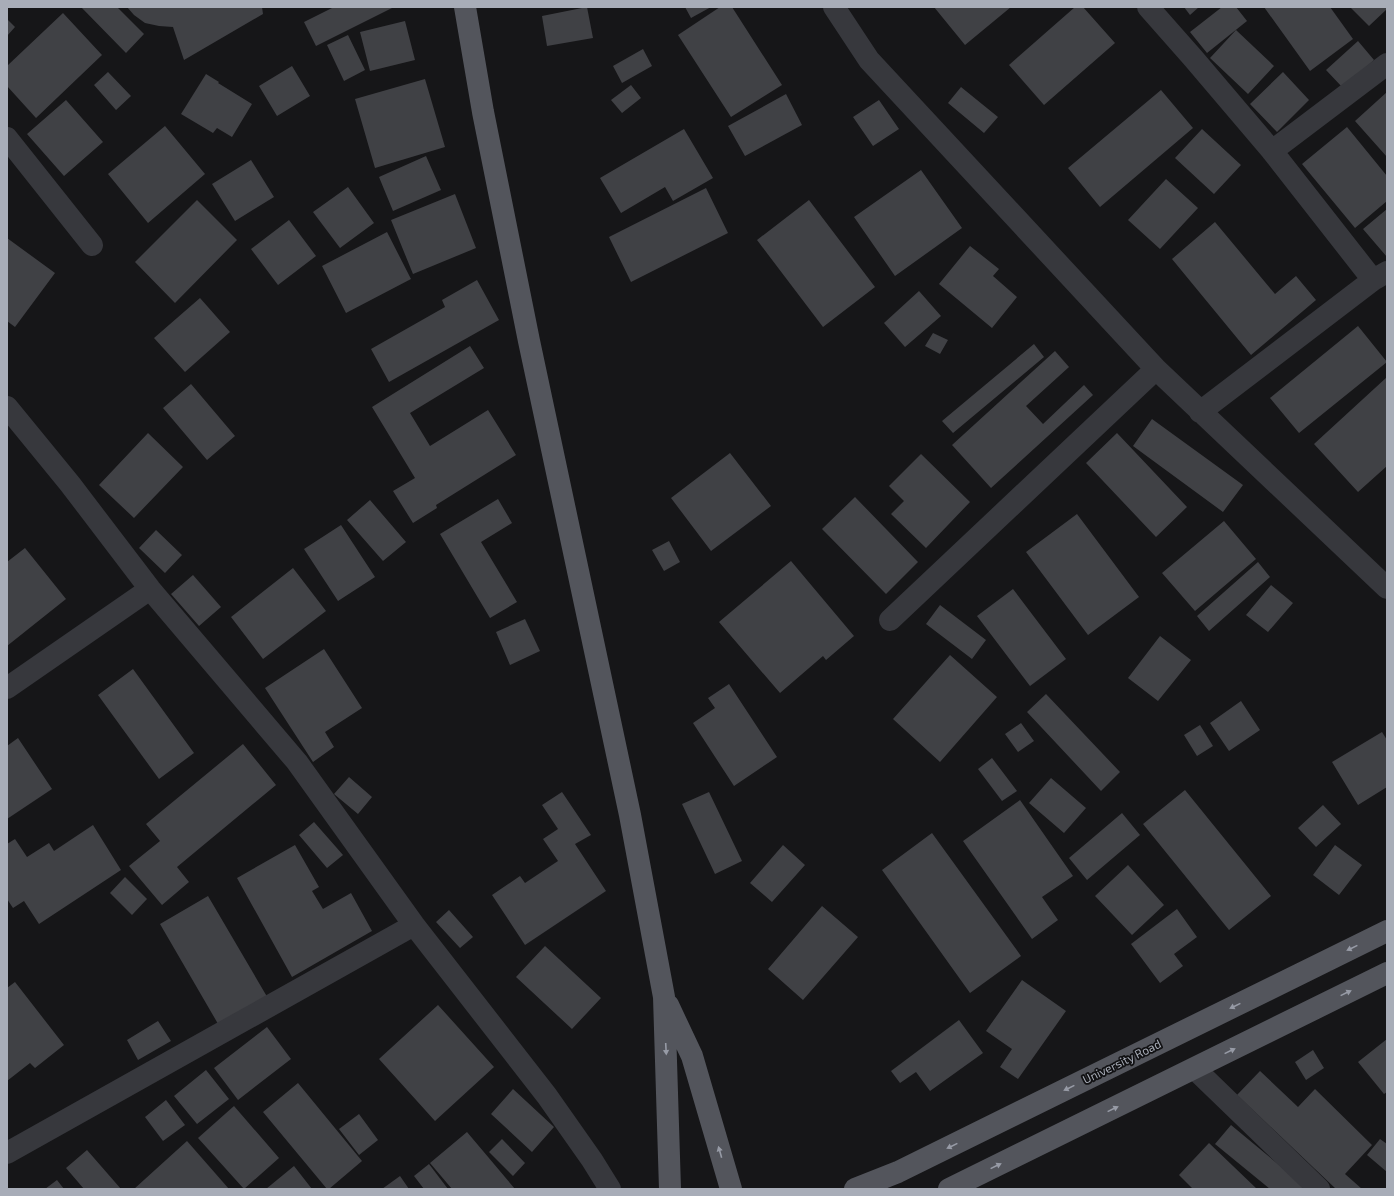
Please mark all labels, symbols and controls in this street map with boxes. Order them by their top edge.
one-way arrow [1346,945,1358,952]
one-way arrow [1340,990,1352,996]
one-way arrow [1230,1003,1241,1009]
street label: University Road [1080,1036,1163,1086]
one-way arrow [663,1043,670,1055]
one-way arrow [1224,1048,1235,1054]
one-way arrow [1063,1085,1074,1091]
one-way arrow [1107,1106,1119,1112]
one-way arrow [946,1142,958,1149]
one-way arrow [717,1145,723,1157]
one-way arrow [991,1163,1002,1169]

